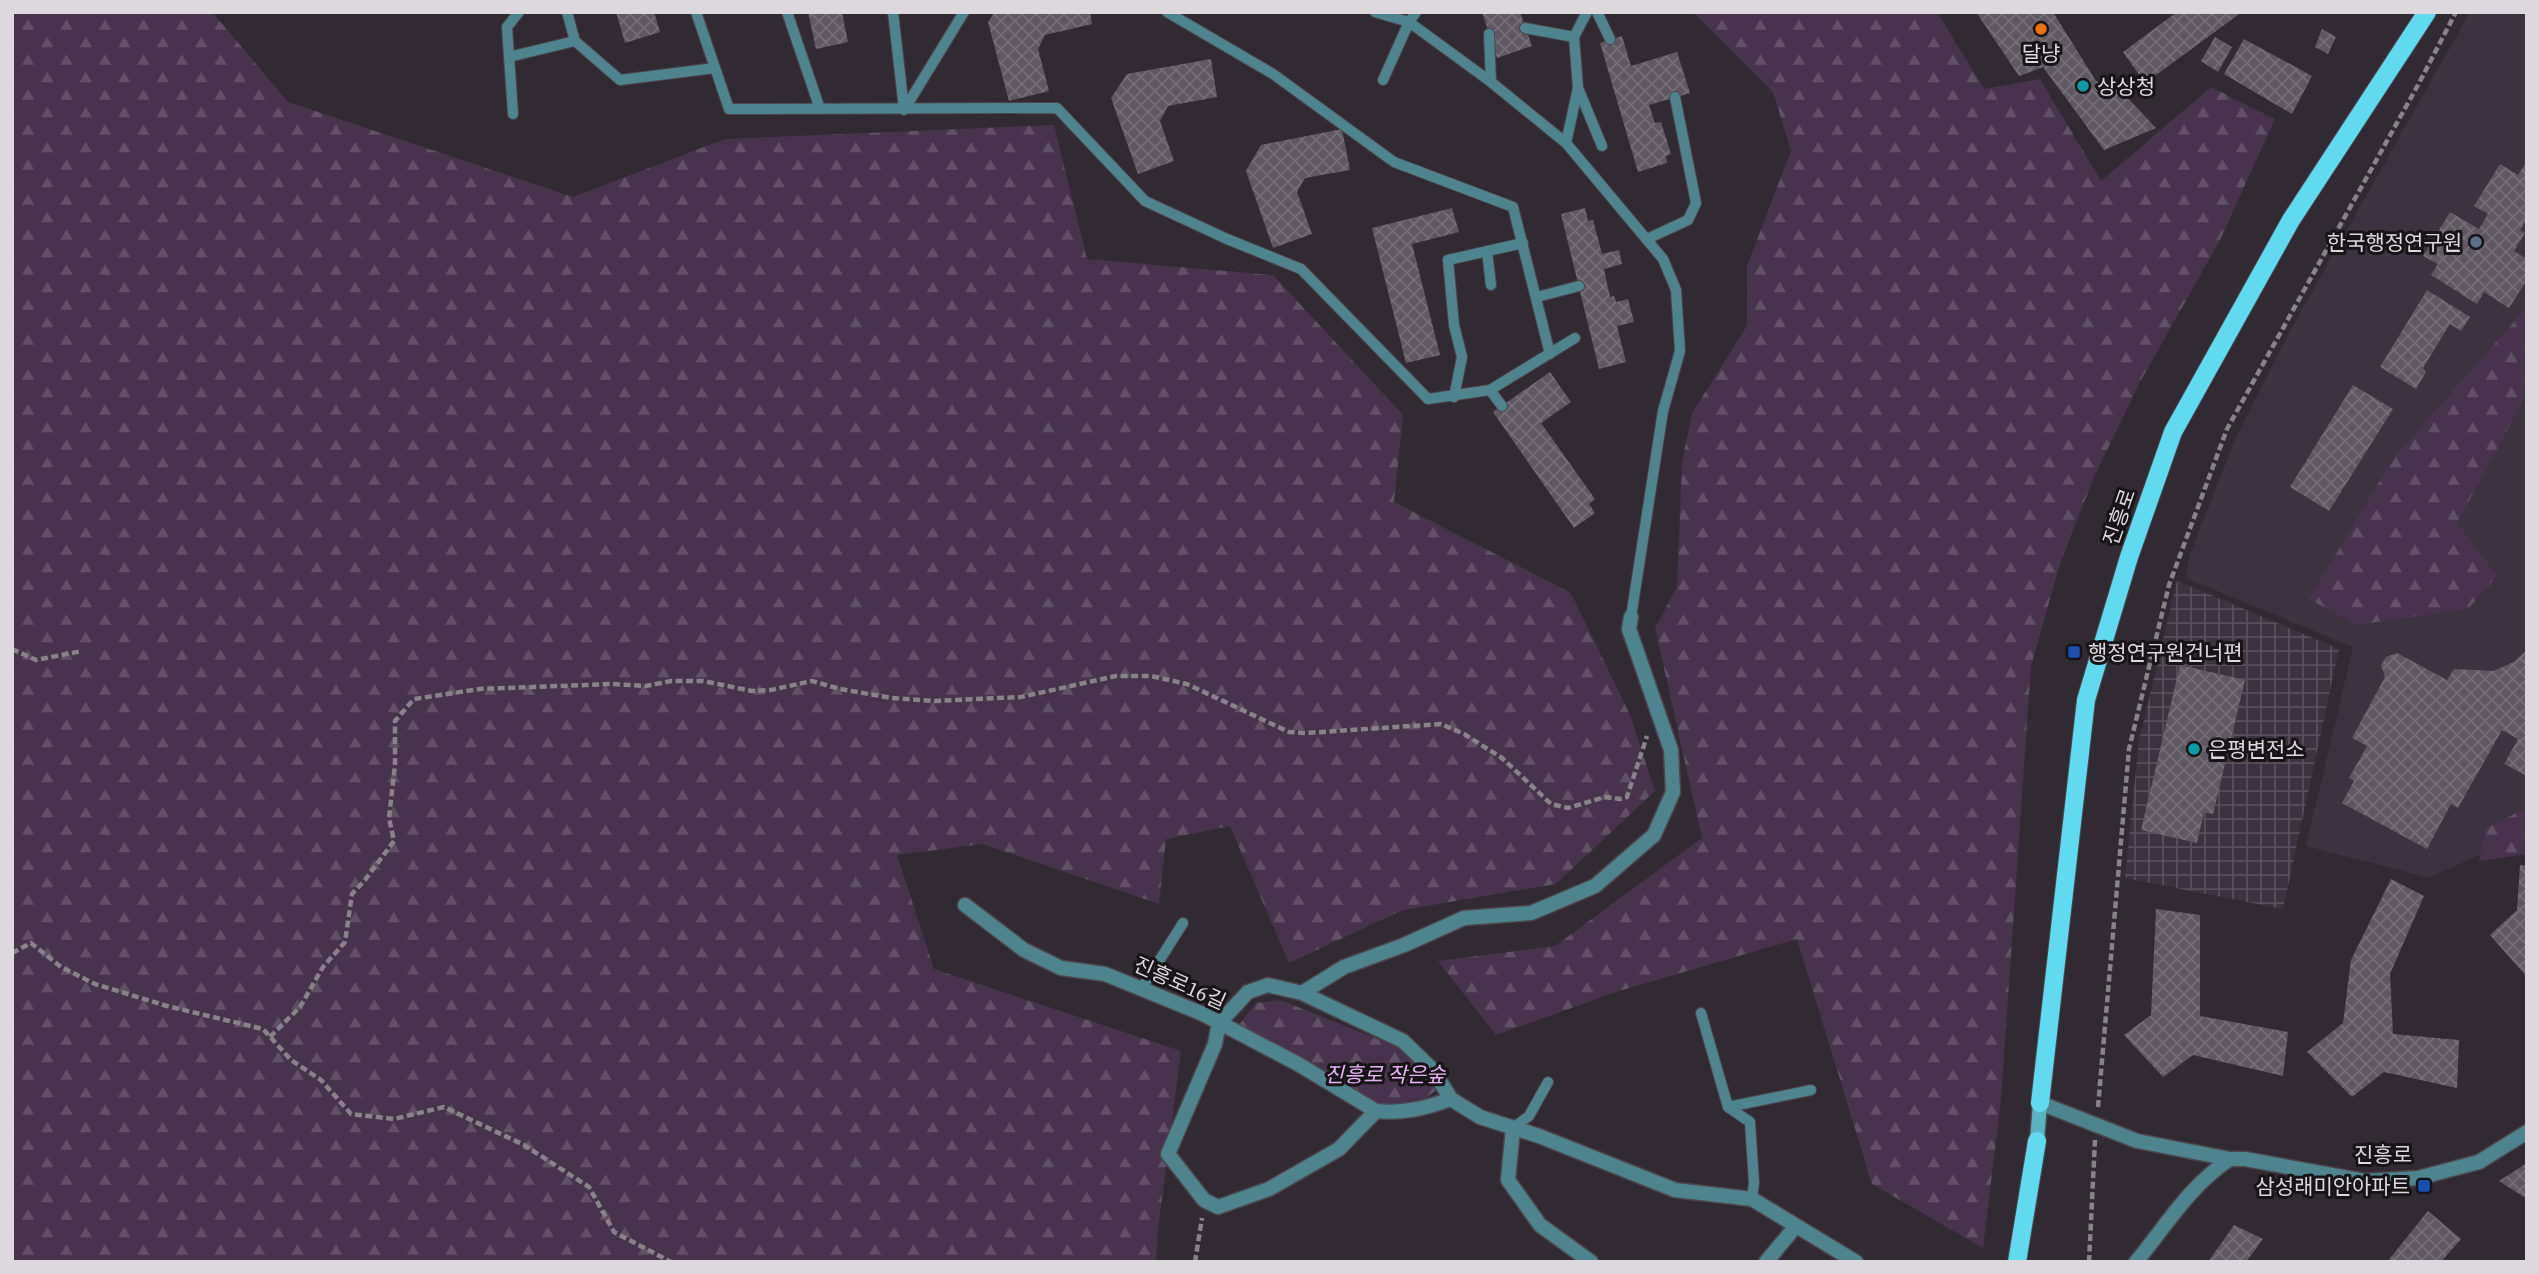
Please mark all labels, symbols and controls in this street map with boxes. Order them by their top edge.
marker: 달냥 [2033,21,2049,37]
place label: 달냥 [2022,39,2060,68]
place label: 상상청 [2097,72,2155,101]
marker: 상상청 [2075,78,2091,94]
place label: 한국행정연구원 [2327,228,2462,257]
marker: 한국행정연구원 [2468,234,2484,250]
street label: 진흥로 [2096,485,2142,549]
place label: 행정연구원건너편 [2088,638,2243,667]
marker: 행정연구원건너편 [2066,644,2082,660]
place label: 은평변전소 [2208,735,2305,764]
marker: 은평변전소 [2186,741,2202,757]
street label: 진흥로16길 [1129,950,1231,1016]
park label: 진흥로 작은숲 [1325,1060,1447,1089]
street label: 진흥로 [2354,1140,2412,1169]
place label: 삼성래미안아파트 [2255,1172,2410,1201]
marker: 삼성래미안아파트 [2416,1178,2432,1194]

